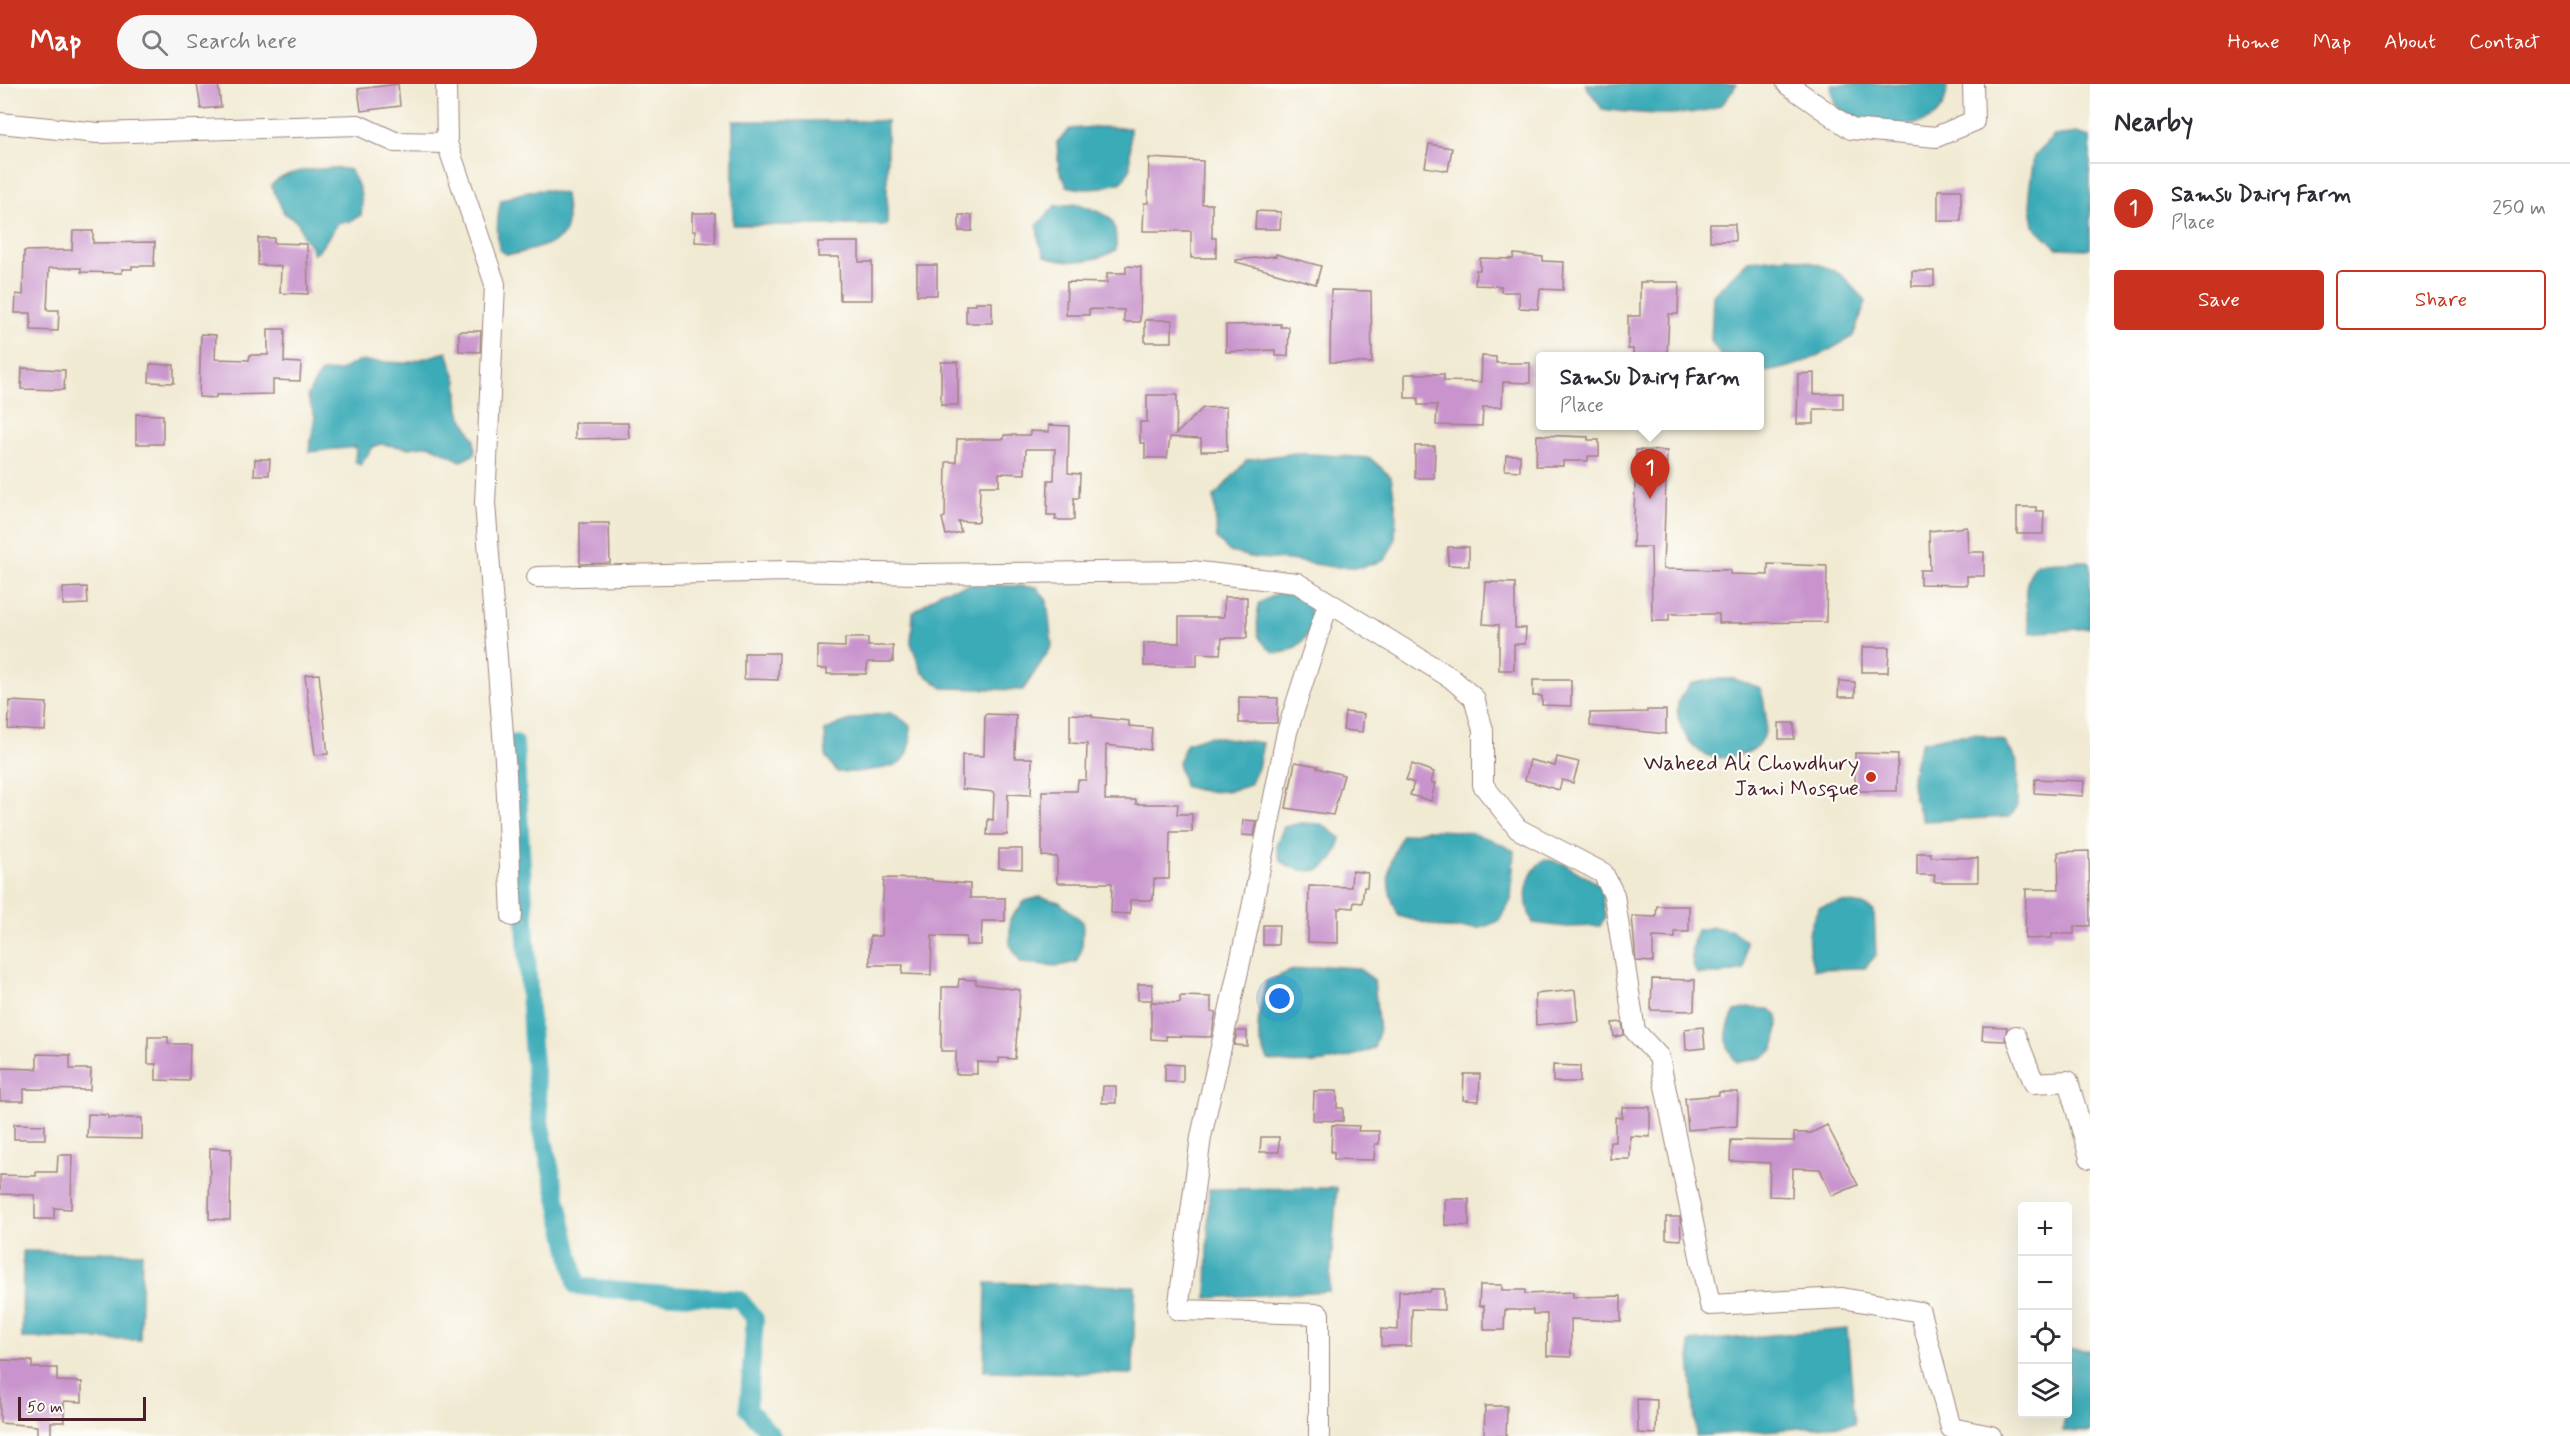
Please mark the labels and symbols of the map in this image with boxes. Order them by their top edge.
pin: 1 [1630,450,1670,499]
place label: Waheed Ali Chowdhury Jami Mosque [1643,750,1859,803]
marker: Waheed Ali Chowdhury Jami Mosque [1864,770,1878,784]
your location [1265,984,1294,1013]
scale bar [18,1394,146,1422]

